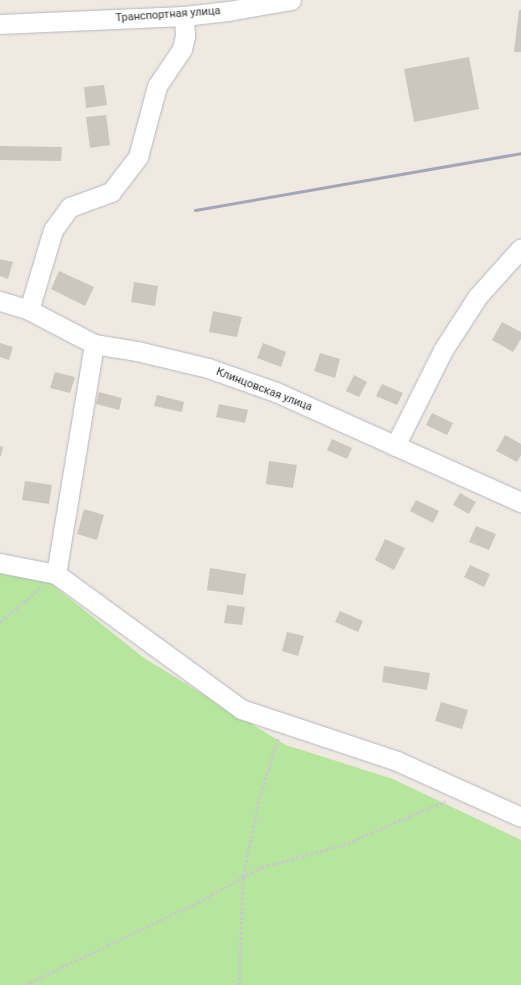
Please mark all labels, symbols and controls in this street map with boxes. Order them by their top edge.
street label: Транспортная улица [115,5,221,25]
street label: Клинцовская улица [214,366,314,414]

